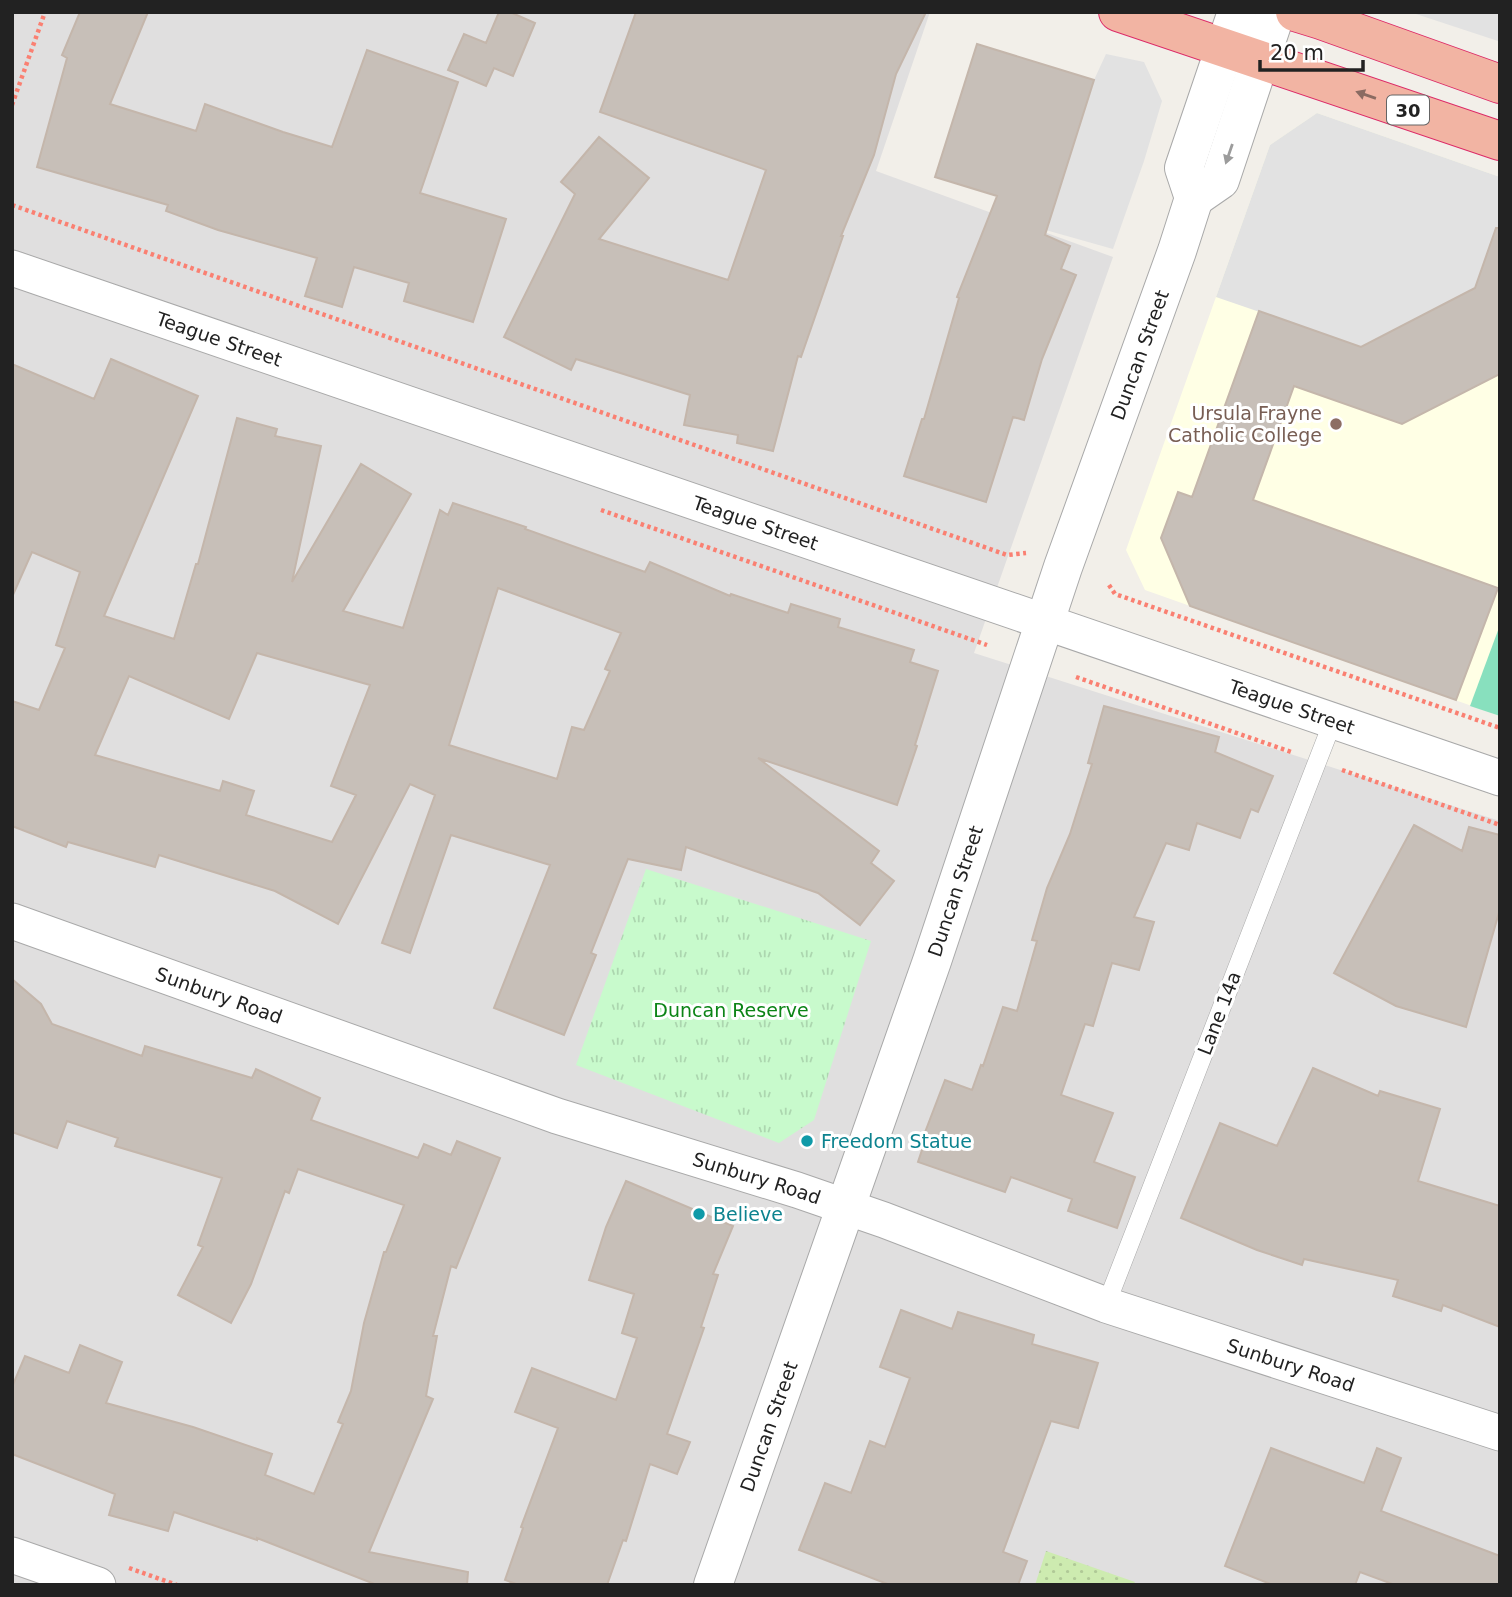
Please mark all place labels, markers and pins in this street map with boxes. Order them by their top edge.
place label: Ursula Frayne Catholic College [1168,402,1322,446]
marker: Ursula Frayne Catholic College [1328,416,1344,432]
place label: Freedom Statue [821,1130,972,1152]
marker: Freedom Statue [799,1133,815,1149]
place label: Believe [713,1203,783,1225]
marker: Believe [691,1206,707,1222]

